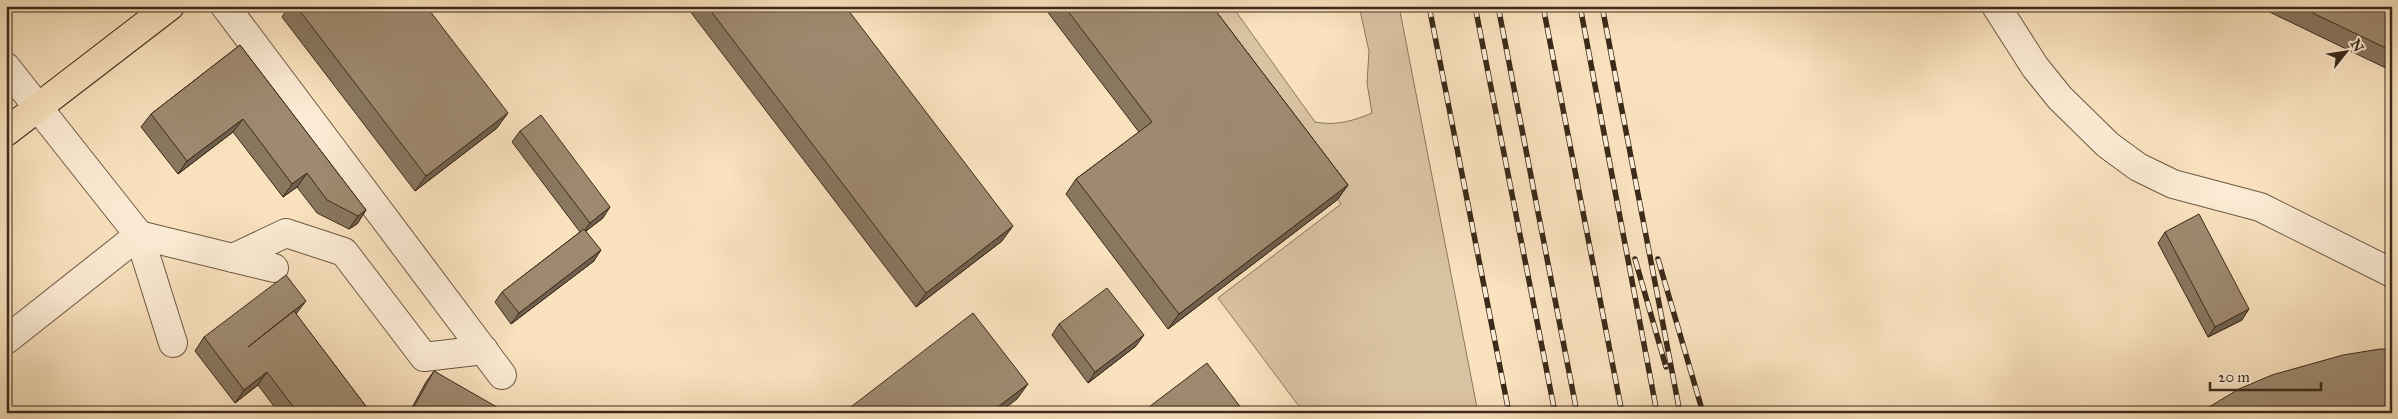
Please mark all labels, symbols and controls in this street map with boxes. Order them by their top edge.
north arrow [2320,28,2370,78]
text: N [2346,36,2367,55]
scale bar [2210,359,2322,391]
text: 20 m [2218,368,2250,386]

